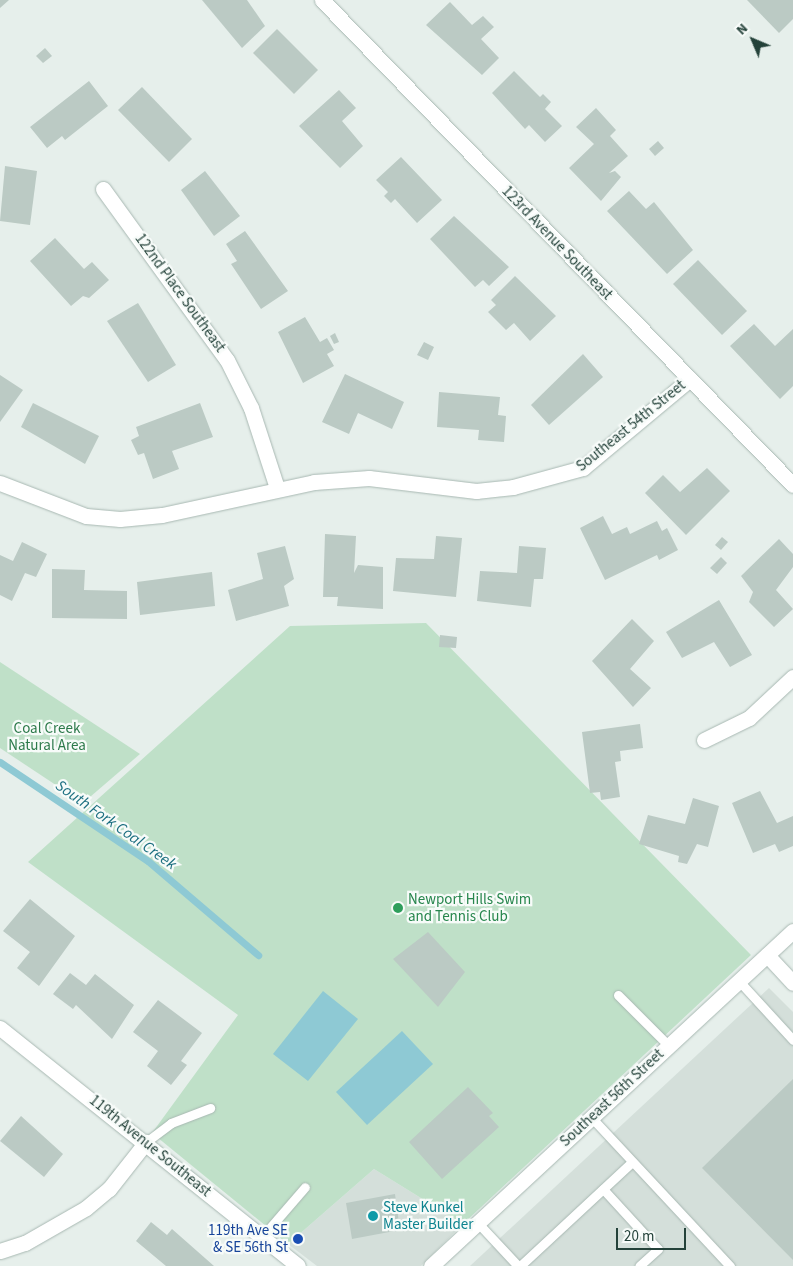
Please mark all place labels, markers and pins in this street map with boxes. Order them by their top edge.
place label: Newport Hills Swim and Tennis Club [408,890,531,925]
marker: Newport Hills Swim and Tennis Club [392,902,404,914]
place label: Steve Kunkel Master Builder [383,1198,473,1233]
marker: Steve Kunkel Master Builder [367,1210,379,1222]
place label: 119th Ave SE & SE 56th St [208,1221,288,1256]
marker: 119th Ave SE & SE 56th St [292,1233,304,1245]

